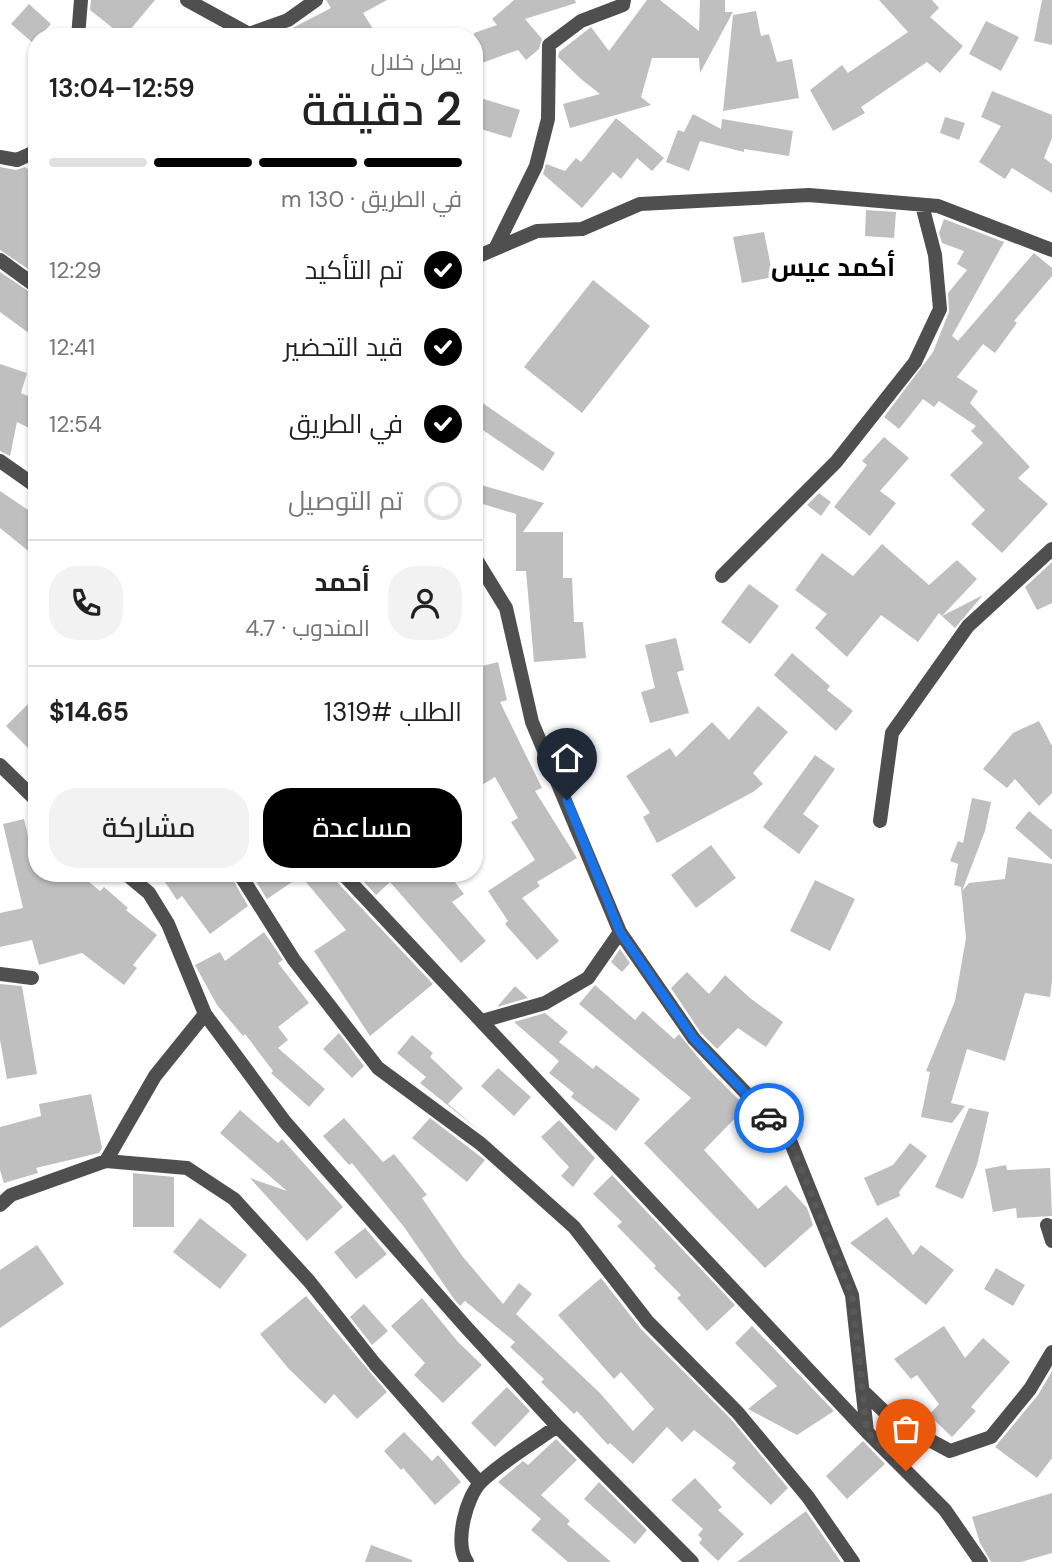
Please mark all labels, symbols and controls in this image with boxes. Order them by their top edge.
text: يصل خلال [371,47,462,77]
text: 12:59–13:04 [49,71,195,105]
text: 2 دقيقة [302,79,462,139]
text: في الطريق · 130 m [281,184,462,214]
district label: أكمد عيس [771,250,895,284]
icon: check [424,251,462,289]
text: تم التأكيد [305,253,403,287]
text: 12:29 [49,255,102,285]
icon: check [424,328,462,366]
text: قيد التحضير [284,330,403,364]
text: 12:41 [49,332,95,362]
icon: check [424,405,462,443]
text: في الطريق [289,407,403,441]
text: 12:54 [49,409,102,439]
text: تم التوصيل [288,484,403,518]
text: أحمد [314,565,370,599]
button: phone [49,566,123,640]
button: person [388,566,462,640]
text: المندوب · 4.7 [245,613,370,643]
text: $14.65 [49,695,129,729]
text: الطلب #1319 [324,695,462,729]
pin [537,728,597,800]
icon: home [548,739,586,777]
button: مشاركة [49,788,249,868]
button: مساعدة [263,788,462,868]
courier [734,1083,804,1153]
icon: car [750,1099,788,1137]
pin [876,1399,936,1471]
icon: bag [887,1410,925,1448]

